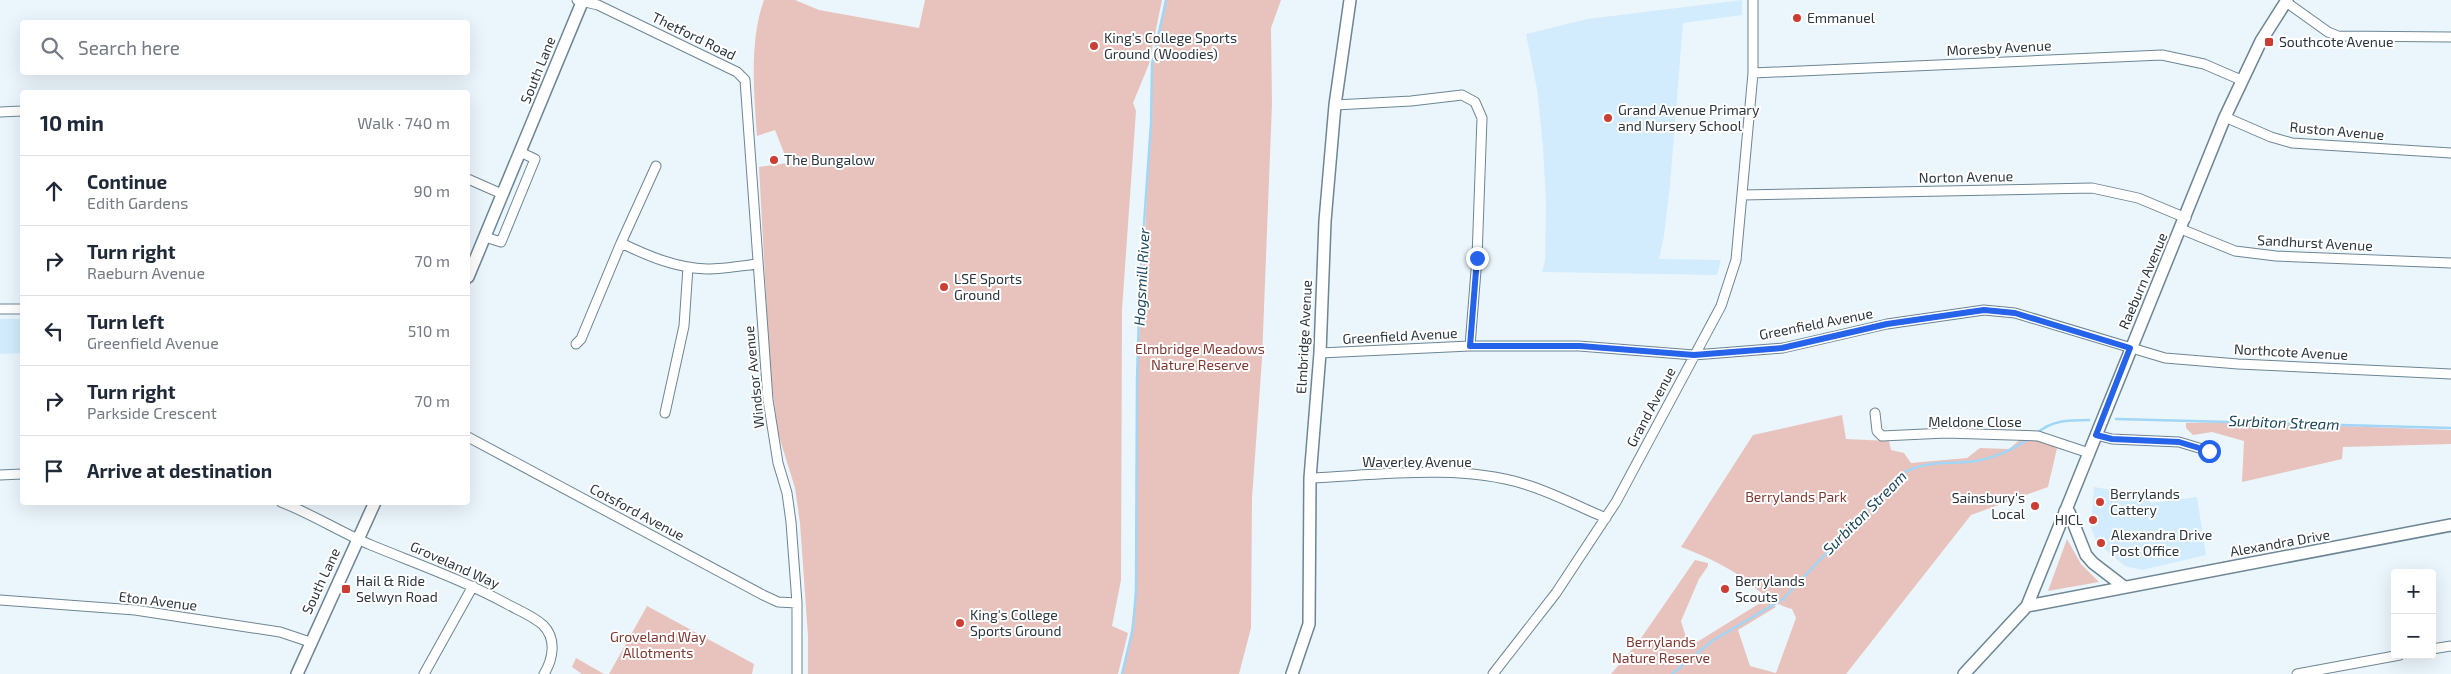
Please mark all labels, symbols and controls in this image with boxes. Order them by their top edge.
street label: Thetford Road [650,8,739,63]
place label: Emmanuel [1807,9,1876,26]
marker: Emmanuel [1791,12,1803,24]
search box [20,20,470,75]
place label: King's College Sports Ground (Woodies) [1104,29,1237,62]
place label: Southcote Avenue [2279,33,2393,50]
icon: search [38,34,66,62]
street label: South Lane [516,34,559,106]
text: Search here [78,36,180,59]
street label: Moresby Avenue [1946,36,2052,59]
marker: Southcote Avenue [2263,36,2275,48]
marker: King's College Sports Ground (Woodies) [1088,40,1100,52]
place label: Grand Avenue Primary and Nursery School [1618,101,1760,134]
text: 10 min [40,110,104,135]
marker: Grand Avenue Primary and Nursery School [1602,112,1614,124]
text: Walk · 740 m [357,113,450,132]
street label: Ruston Avenue [2289,118,2385,143]
place label: The Bungalow [784,151,875,168]
marker: The Bungalow [768,154,780,166]
street label: Norton Avenue [1919,167,2013,186]
text: Continue [87,170,167,193]
icon: ahead [40,177,68,205]
text: 90 m [414,181,450,200]
text: Edith Gardens [87,193,188,212]
water label: Hogsmill River [1129,226,1153,326]
street label: Raeburn Avenue [2115,230,2171,332]
street label: Sandhurst Avenue [2257,231,2373,254]
text: Turn right [87,240,175,263]
icon: right [40,247,68,275]
route end [1466,247,1489,270]
text: 70 m [415,251,450,270]
text: Raeburn Avenue [87,263,205,282]
place label: LSE Sports Ground [954,270,1022,303]
street label: Elmbridge Avenue [1292,279,1315,395]
marker: LSE Sports Ground [938,281,950,293]
street label: Greenfield Avenue [1758,304,1874,343]
text: Turn left [87,310,164,333]
icon: left [40,317,68,345]
text: 510 m [408,321,450,340]
street label: Greenfield Avenue [1342,324,1458,347]
street label: Windsor Avenue [740,325,767,429]
text: Greenfield Avenue [87,333,219,352]
park label: Elmbridge Meadows Nature Reserve [1135,340,1265,373]
street label: Northcote Avenue [2234,340,2348,363]
street label: Grand Avenue [1622,364,1679,450]
text: Turn right [87,380,175,403]
icon: right [40,387,68,415]
text: 70 m [415,391,450,410]
text: Parkside Crescent [87,403,217,422]
water label: Surbiton Stream [2228,411,2340,433]
street label: Meldone Close [1928,413,2022,430]
route start [2198,440,2221,463]
street label: Waverley Avenue [1362,453,1472,470]
icon: arrive [40,457,68,485]
text: Arrive at destination [87,459,272,482]
water label: Surbiton Stream [1819,467,1910,558]
street label: Cotsford Avenue [587,479,687,544]
place label: Berrylands Cattery [2110,485,2180,518]
park label: Berrylands Park [1745,488,1847,505]
place label: Sainsbury's Local [1952,489,2026,522]
marker: Berrylands Cattery [2094,496,2106,508]
marker: Sainsbury's Local [2029,500,2041,512]
place label: HICL [2055,511,2083,528]
marker: HICL [2087,514,2099,526]
street label: Alexandra Drive [2229,525,2331,560]
place label: Alexandra Drive Post Office [2111,526,2212,559]
street label: Groveland Way [408,537,503,592]
marker: Alexandra Drive Post Office [2095,537,2107,549]
street label: South Lane [298,545,343,617]
map controls [2391,569,2436,659]
button: + [2391,569,2436,614]
place label: Hail & Ride Selwyn Road [356,572,438,605]
place label: Berrylands Scouts [1735,572,1805,605]
marker: Hail & Ride Selwyn Road [340,583,352,595]
marker: Berrylands Scouts [1719,583,1731,595]
street label: Eton Avenue [118,587,198,614]
place label: King's College Sports Ground [970,606,1061,639]
button: − [2391,614,2436,659]
marker: King's College Sports Ground [954,617,966,629]
park label: Groveland Way Allotments [610,628,707,661]
park label: Berrylands Nature Reserve [1612,633,1710,666]

